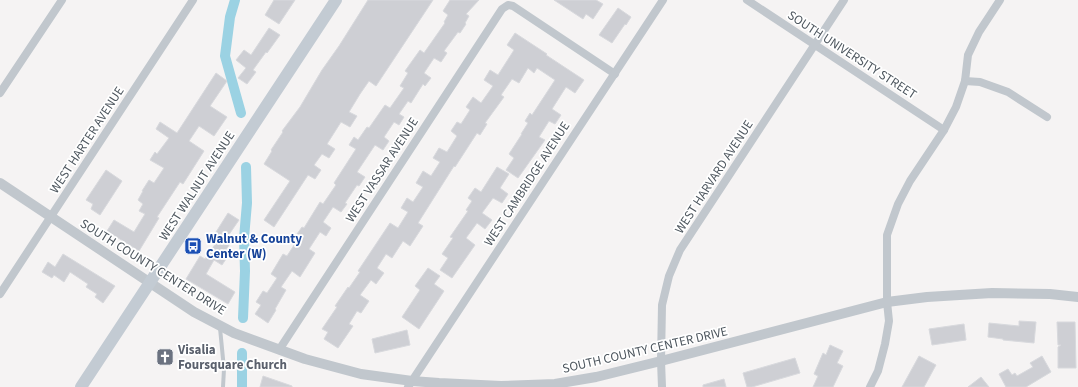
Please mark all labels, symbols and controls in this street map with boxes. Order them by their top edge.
street label: SOUTH UNIVERSITY STREET [784,6,920,104]
street label: WEST HARTER AVENUE [46,83,128,197]
street label: WEST VASSAR AVENUE [341,114,423,226]
street label: WEST HARVARD AVENUE [671,117,758,237]
street label: WEST CAMBRIDGE AVENUE [480,118,574,250]
street label: WEST WALNUT AVENUE [155,128,239,244]
street label: SOUTH COUNTY CENTER DRIVE [77,215,230,319]
place label: Walnut & County Center (W) [206,230,302,263]
bus stop icon: Walnut & County Center (W) [183,236,203,256]
street label: SOUTH COUNTY CENTER DRIVE [561,322,729,378]
place label: Visalia Foursquare Church [177,341,287,374]
church icon: Visalia Foursquare Church [155,347,175,367]

